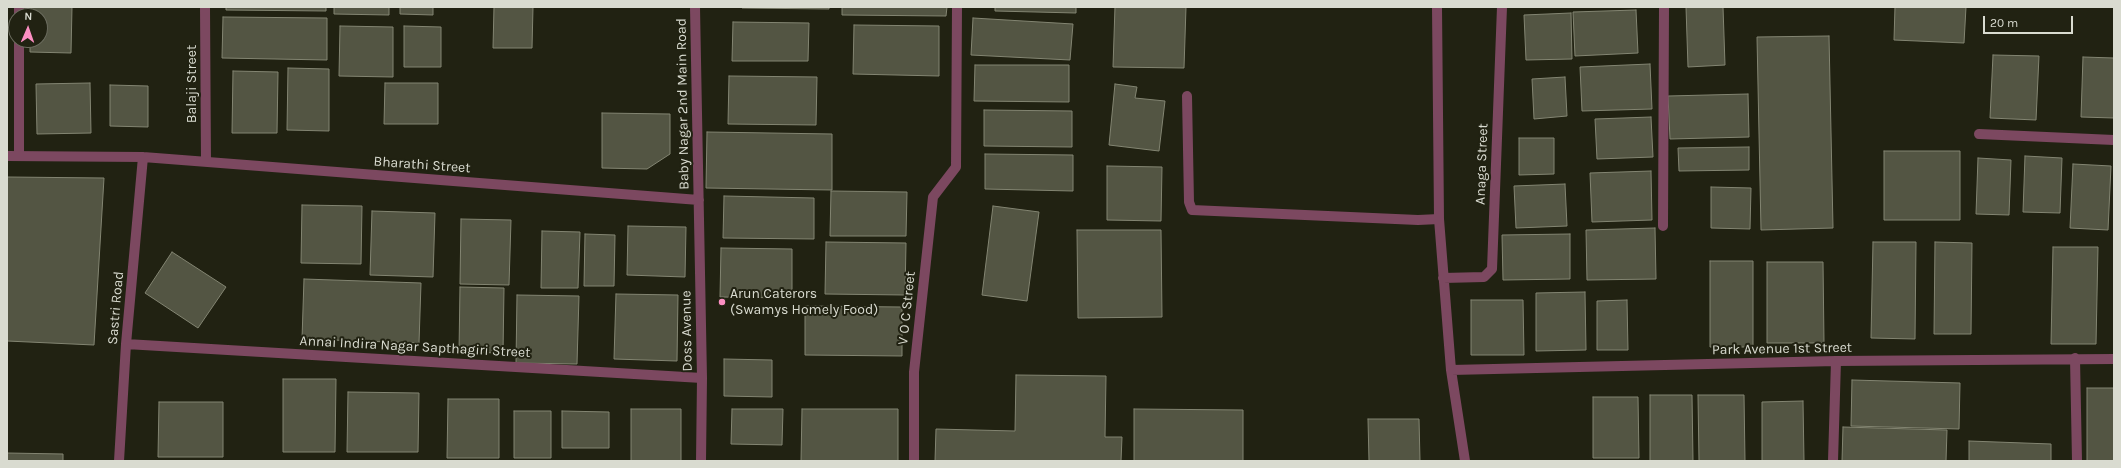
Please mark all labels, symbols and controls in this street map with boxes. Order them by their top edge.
north arrow [8,8,48,48]
scale bar [1985,8,2075,34]
text: N [24,10,33,23]
text: 20 m [1990,16,2018,30]
street label: Baby Nagar 2nd Main Road [673,18,693,190]
street label: Balaji Street [184,45,200,123]
street label: Anaga Street [1472,123,1492,205]
street label: Bharathi Street [373,153,471,177]
street label: V O C Street [895,270,919,346]
street label: Sastri Road [104,271,128,345]
place label: Arun Caterors (Swamys Homely Food) [730,286,878,318]
street label: Doss Avenue [678,290,696,372]
marker: Arun Caterors (Swamys Homely Food) [717,297,727,307]
street label: Annai Indira Nagar Sapthagiri Street [299,333,531,361]
street label: Park Avenue 1st Street [1712,339,1852,359]

